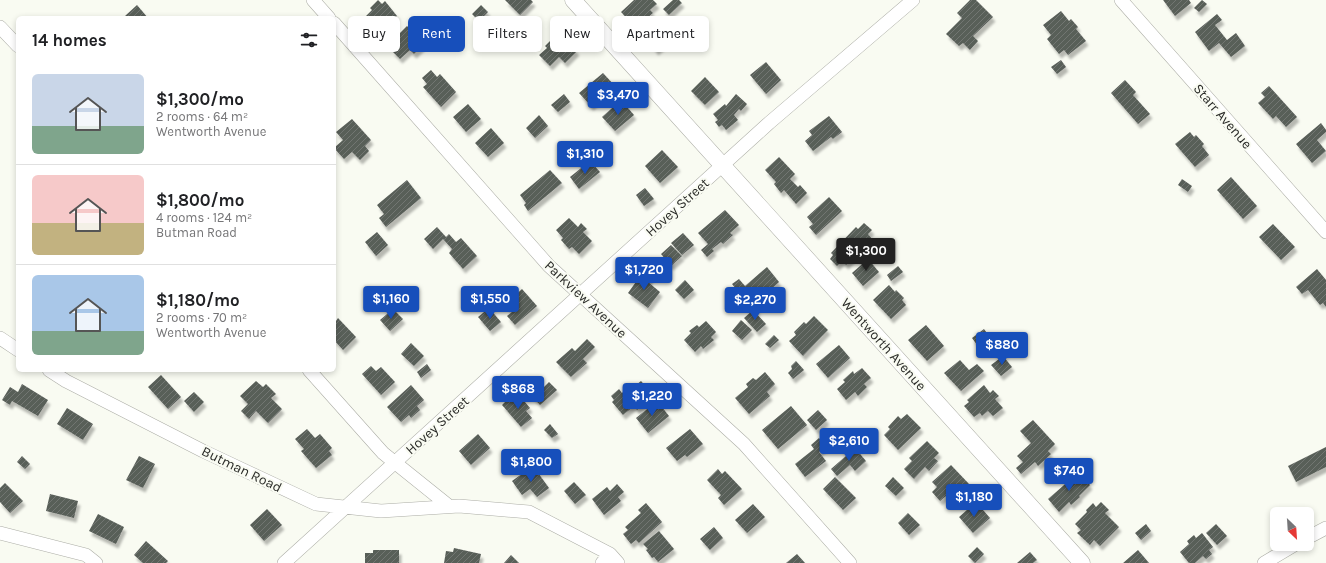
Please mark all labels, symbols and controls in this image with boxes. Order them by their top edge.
chip: Buy [348,16,400,52]
chip: Rent [408,16,465,52]
chip: Filters [473,16,542,52]
chip: New [550,16,604,52]
chip: Apartment [612,16,709,52]
icon: filters [298,29,320,51]
text: 14 homes [32,30,107,50]
street label: Starr Avenue [1190,80,1256,152]
pin: $3,470 [585,82,651,116]
text: $3,470 [597,87,639,102]
text: $1,300/mo [156,89,244,109]
icon: home [64,90,112,138]
text: 2 rooms · 64 m² [156,109,248,124]
text: Wentworth Avenue [156,124,266,139]
pin: $1,310 [552,141,618,175]
text: $1,310 [566,146,604,161]
street label: Hovey Street [642,174,713,240]
text: $1,800/mo [156,190,244,210]
icon: home [64,191,112,239]
text: 4 rooms · 124 m² [156,210,252,225]
text: Butman Road [156,225,237,240]
pin: $1,300 [833,238,899,272]
text: $1,300 [845,243,887,258]
street label: Parkview Avenue [541,257,630,342]
pin: $1,720 [611,257,677,291]
text: $1,720 [624,262,664,277]
pin: $1,160 [358,286,424,320]
pin: $1,550 [457,286,523,320]
pin: $2,270 [722,287,788,321]
text: $1,180/mo [156,290,240,310]
icon: home [64,291,112,339]
text: $1,160 [372,291,410,306]
text: $1,550 [470,291,510,306]
text: $2,270 [734,292,776,307]
street label: Wentworth Avenue [838,294,930,394]
text: 2 rooms · 70 m² [156,310,247,325]
text: Wentworth Avenue [156,325,266,340]
pin: $880 [978,332,1026,366]
text: $880 [985,337,1019,352]
pin: $868 [494,376,542,410]
text: $868 [501,381,535,396]
pin: $1,220 [619,383,685,417]
text: $1,220 [632,388,672,403]
street label: Hovey Street [402,392,473,458]
pin: $2,610 [816,428,882,462]
text: $2,610 [829,433,869,448]
street label: Butman Road [199,443,285,496]
pin: $1,800 [498,449,564,483]
text: $1,800 [510,454,552,469]
pin: $740 [1045,458,1093,492]
text: $740 [1053,463,1085,478]
pin: $1,180 [941,484,1007,518]
text: $1,180 [955,489,993,504]
north arrow [1270,507,1314,551]
map controls [1270,507,1314,551]

